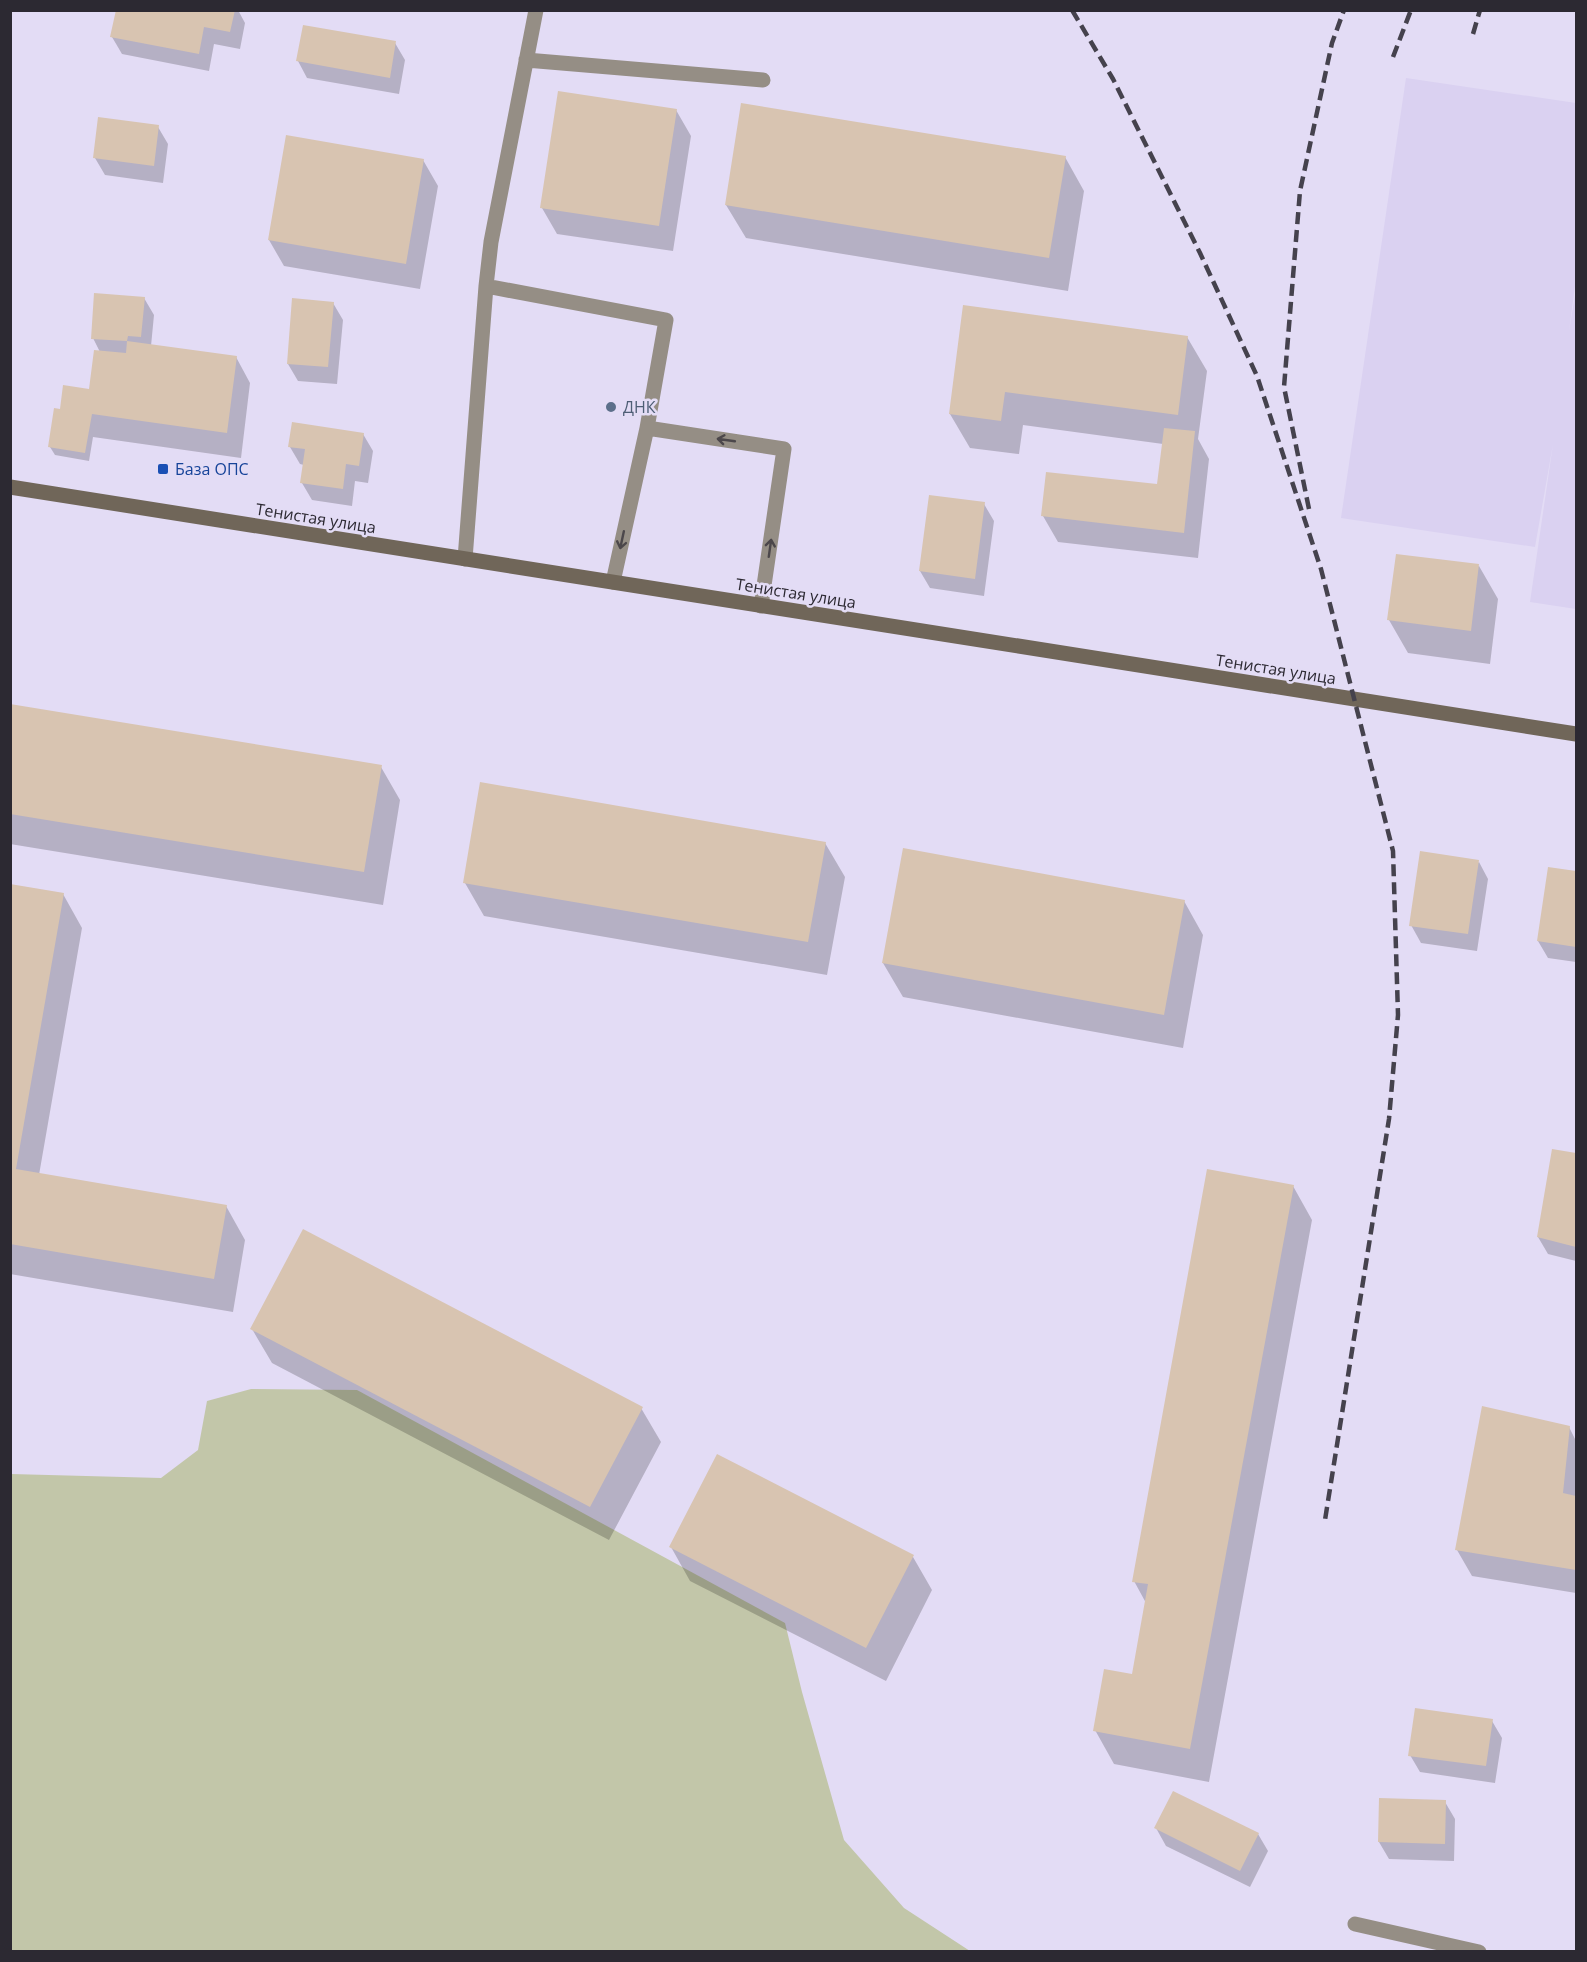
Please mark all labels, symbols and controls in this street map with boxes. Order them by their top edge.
place label: ДНК [623,396,656,418]
marker: ДНК [604,400,618,414]
one-way arrow [717,435,737,446]
place label: База ОПС [175,458,249,480]
marker: База ОПС [156,462,170,476]
street label: Тенистая улица [254,498,378,538]
one-way arrow [616,530,627,549]
one-way arrow [764,539,775,558]
street label: Тенистая улица [734,573,858,613]
street label: Тенистая улица [1214,649,1338,689]

